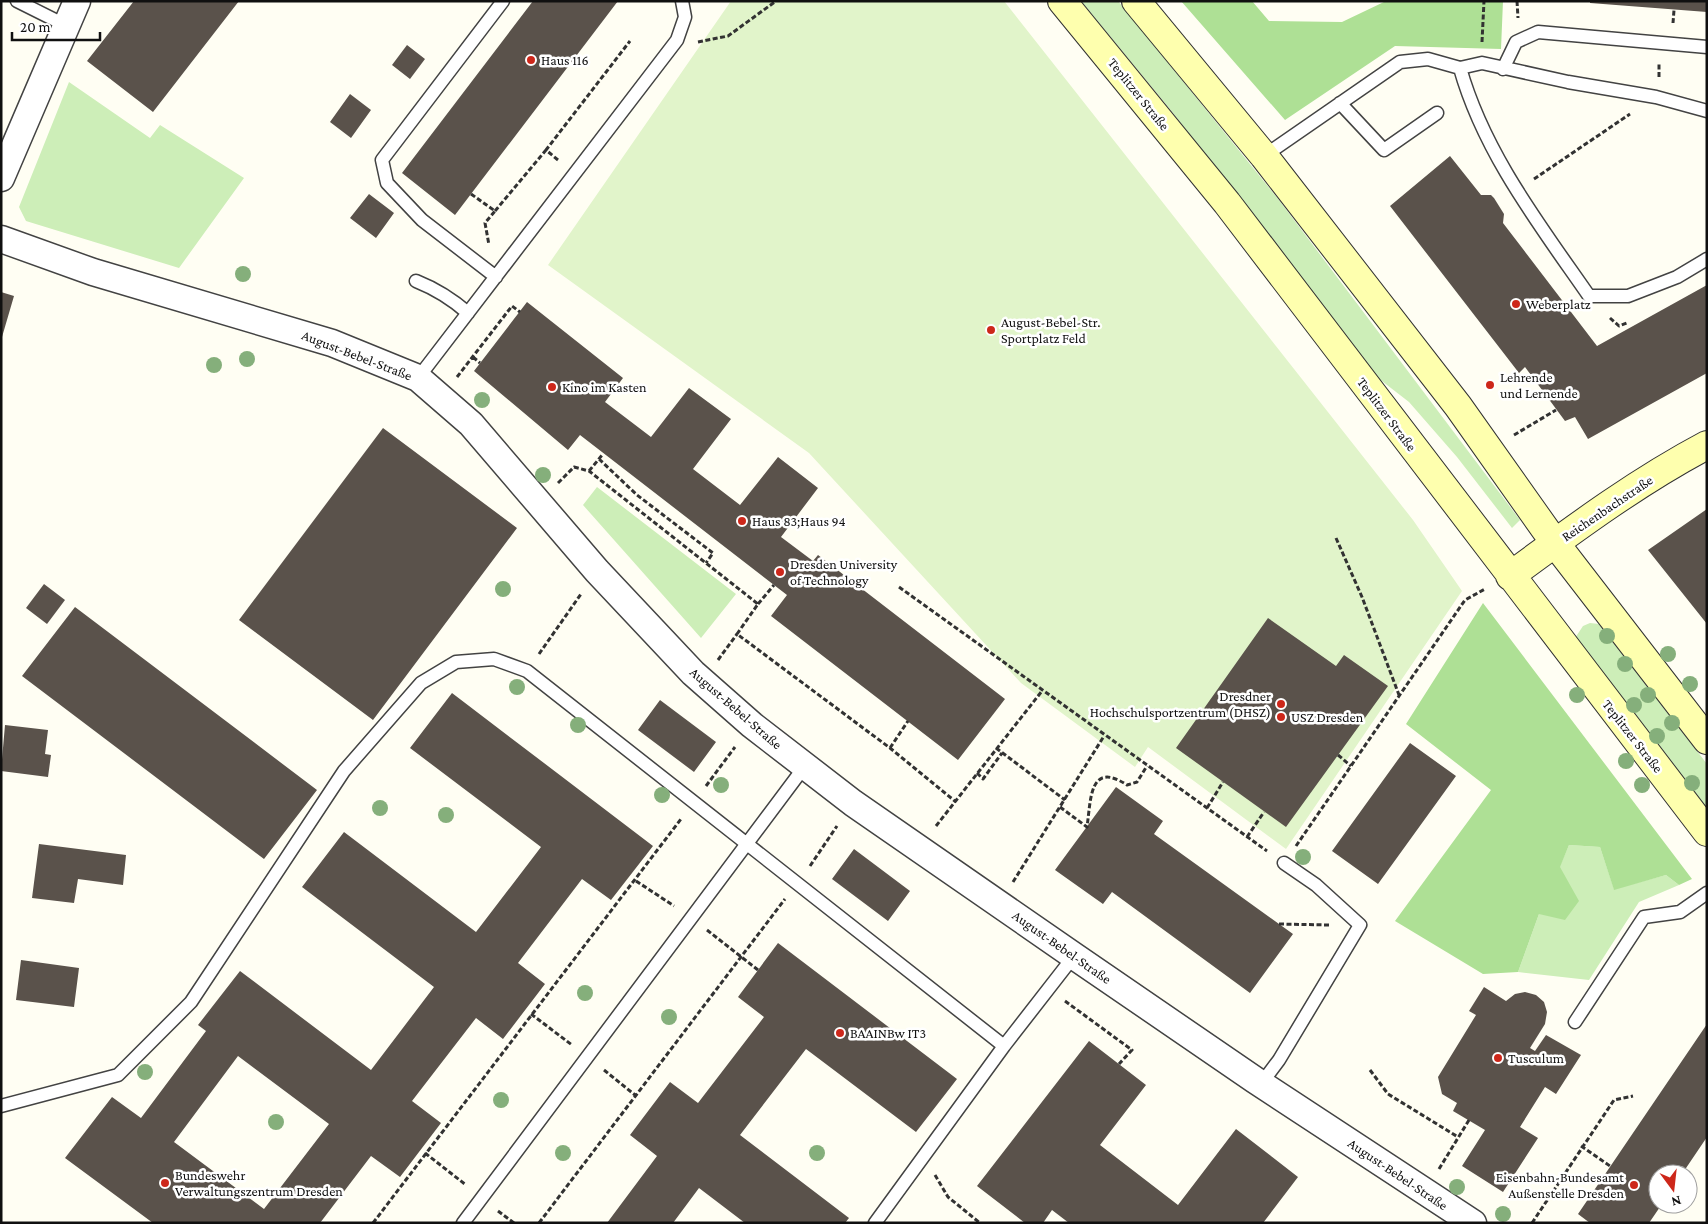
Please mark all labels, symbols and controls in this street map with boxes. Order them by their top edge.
scale bar [12,10,100,42]
text: 20 m [20,19,51,35]
place label: Haus 116 [541,52,589,68]
marker: Haus 116 [525,54,537,66]
street label: Teplitzer Straße [1105,55,1173,133]
place label: Weberplatz [1526,296,1591,312]
marker: Weberplatz [1510,298,1522,310]
place label: August-Bebel-Str. Sportplatz Feld [1001,314,1101,346]
marker: August-Bebel-Str. Sportplatz Feld [985,324,997,336]
street label: August-Bebel-Straße [300,327,414,383]
place label: Lehrende und Lernende [1500,369,1578,401]
street label: Teplitzer Straße [1354,374,1420,454]
place label: Kino im Kasten [562,379,647,395]
marker: Lehrende und Lernende [1484,379,1496,391]
marker: Kino im Kasten [546,381,558,393]
street label: Reichenbachstraße [1558,472,1656,544]
place label: Haus 83;Haus 94 [752,513,846,529]
marker: Haus 83;Haus 94 [736,515,748,527]
place label: Dresden University of Technology [790,556,898,588]
marker: Dresden University of Technology [774,566,786,578]
street label: August-Bebel-Straße [687,664,785,752]
place label: Dresdner Hochschulsportzentrum (DHSZ) [1090,688,1271,721]
street label: Teplitzer Straße [1599,696,1667,776]
marker: Dresdner Hochschulsportzentrum (DHSZ) [1275,698,1287,710]
place label: USZ Dresden [1291,709,1364,725]
marker: USZ Dresden [1275,711,1287,723]
street label: August-Bebel-Straße [1010,907,1114,987]
place label: BAAINBw IT3 [850,1025,926,1041]
marker: BAAINBw IT3 [834,1027,846,1039]
place label: Tusculum [1508,1050,1564,1066]
marker: Tusculum [1492,1052,1504,1064]
street label: August-Bebel-Straße [1345,1135,1451,1213]
north arrow [1648,1164,1698,1214]
place label: Bundeswehr Verwaltungszentrum Dresden [175,1167,343,1199]
place label: Eisenbahn-Bundesamt Außenstelle Dresden [1496,1169,1624,1201]
marker: Bundeswehr Verwaltungszentrum Dresden [159,1177,171,1189]
marker: Eisenbahn-Bundesamt Außenstelle Dresden [1628,1179,1640,1191]
text: N [1669,1193,1683,1211]

